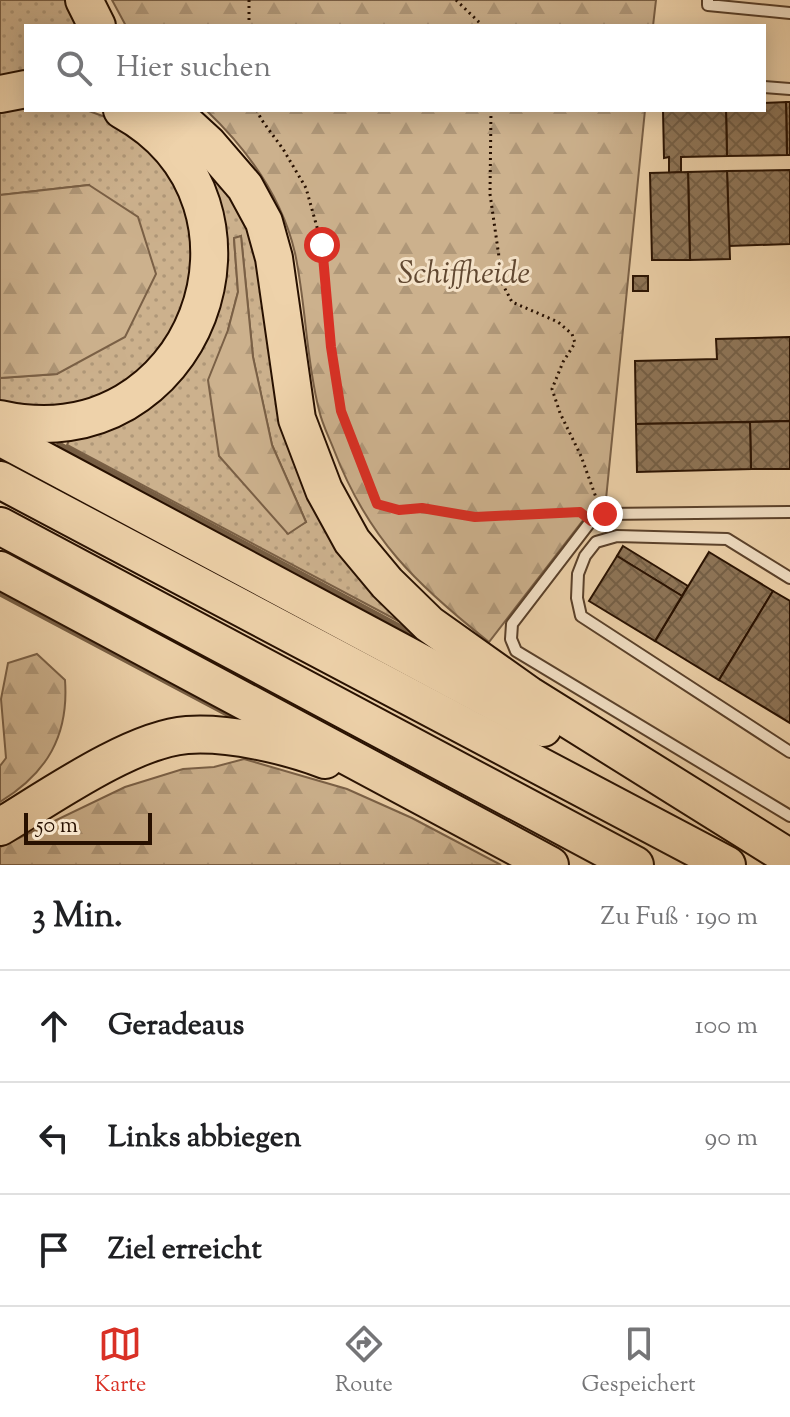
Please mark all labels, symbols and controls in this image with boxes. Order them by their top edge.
search box [24,24,766,112]
icon: search [52,46,96,90]
text: Hier suchen [116,47,271,90]
route start [304,227,340,263]
park label: Schiffheide [398,252,530,298]
route end [587,496,623,532]
scale bar [24,809,152,845]
text: 50 m [36,811,78,843]
text: 3 Min. [32,893,123,942]
text: Zu Fuß · 190 m [601,899,758,936]
icon: ahead [32,1004,76,1048]
text: Geradeaus [108,1005,244,1048]
text: 100 m [695,1008,758,1045]
icon: left [32,1116,76,1160]
text: Links abbiegen [108,1117,301,1160]
text: 90 m [705,1120,758,1157]
icon: arrive [32,1228,76,1272]
text: Ziel erreicht [108,1229,262,1272]
tab: Karte [94,1322,146,1402]
tab: Route [335,1322,393,1402]
tab: Gespeichert [582,1322,696,1402]

